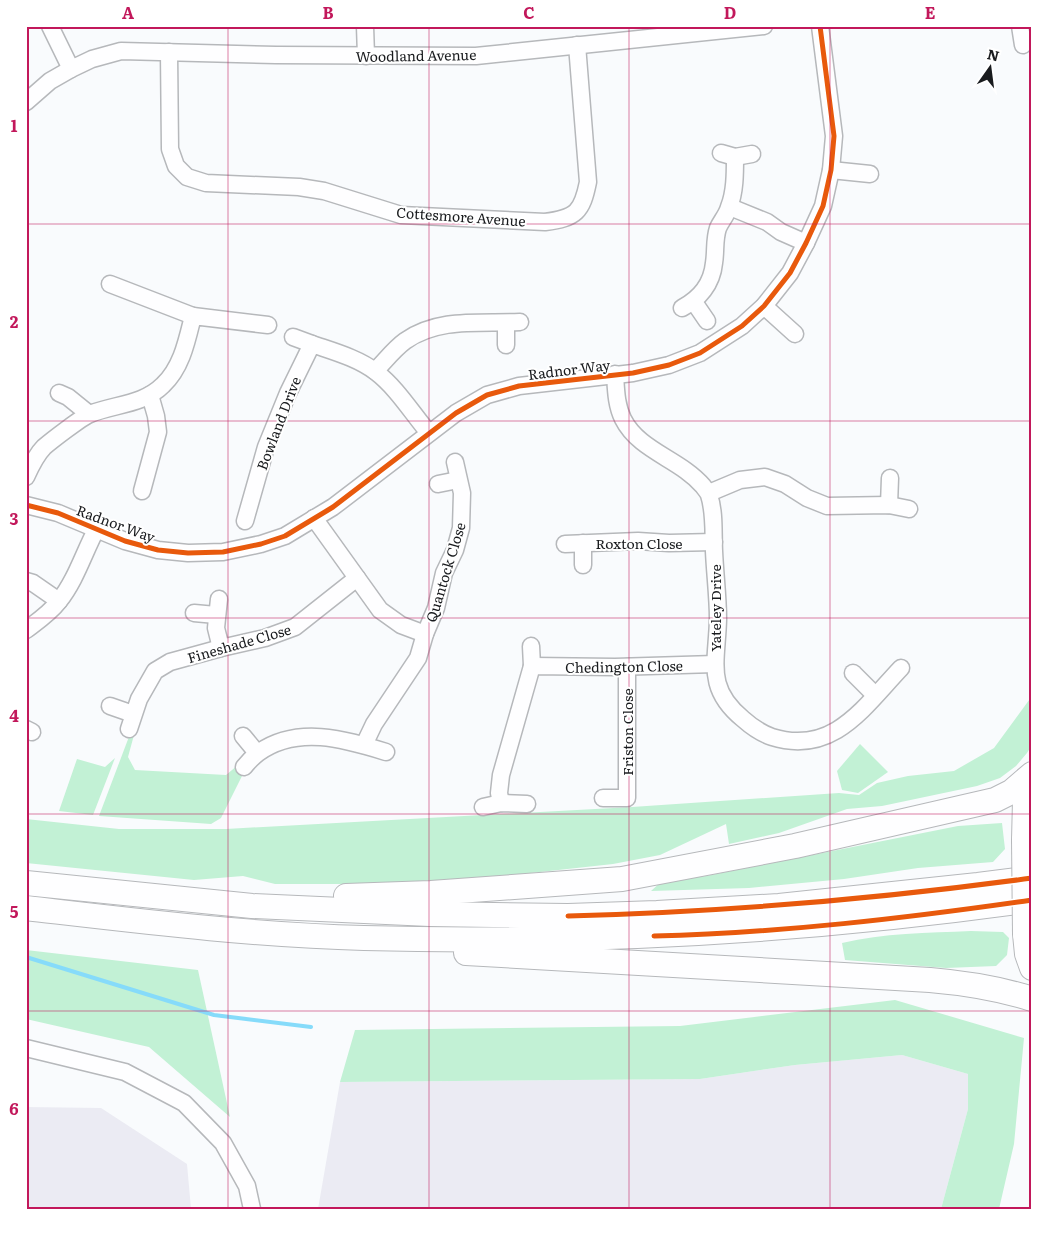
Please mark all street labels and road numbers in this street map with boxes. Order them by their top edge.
street label: Woodland Avenue [355,44,477,66]
street label: Cottesmore Avenue [396,202,526,230]
street label: Radnor Way [527,354,612,384]
street label: Bowland Drive [251,373,305,473]
street label: Radnor Way [74,499,159,547]
street label: Quantock Close [420,520,470,624]
street label: Roxton Close [596,533,682,553]
street label: Yateley Drive [705,564,725,652]
street label: Fineshade Close [185,619,293,667]
street label: Chedington Close [565,655,683,677]
street label: Friston Close [617,688,637,776]

